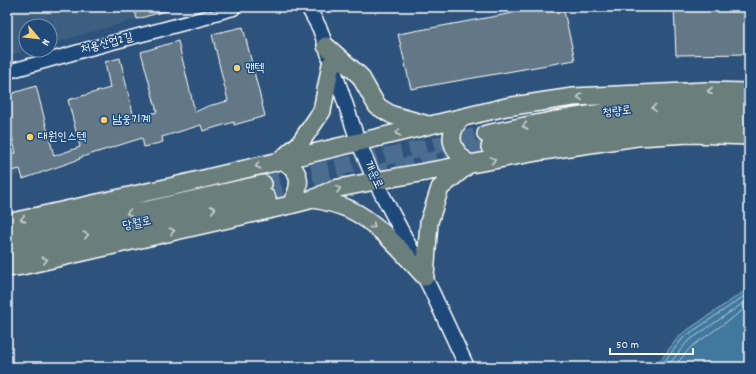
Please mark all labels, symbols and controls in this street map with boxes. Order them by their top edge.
north arrow [18,18,58,58]
street label: 처용산업2길 [79,29,135,59]
text: N [36,36,53,48]
place label: 맨텍 [245,60,264,77]
marker: 맨텍 [232,63,242,73]
one-way arrow [707,87,713,95]
one-way arrow [577,92,583,101]
street label: 청량로 [602,102,632,122]
one-way arrow [651,104,657,112]
place label: 남웅기계 [112,112,151,129]
marker: 남웅기계 [99,115,109,125]
one-way arrow [522,121,529,129]
one-way arrow [395,128,401,136]
place label: 대원인스텍 [38,129,86,146]
marker: 대원인스텍 [25,132,35,142]
one-way arrow [490,156,496,165]
street label: 개운로 [359,158,387,192]
one-way arrow [255,161,261,169]
one-way arrow [335,185,341,193]
one-way arrow [210,205,216,213]
one-way arrow [126,208,132,217]
street label: 당월로 [121,213,153,235]
one-way arrow [20,215,26,223]
one-way arrow [369,221,376,228]
one-way arrow [169,228,175,236]
one-way arrow [83,231,89,239]
one-way arrow [42,257,48,265]
scale bar [610,330,693,356]
text: 50 m [616,337,639,354]

